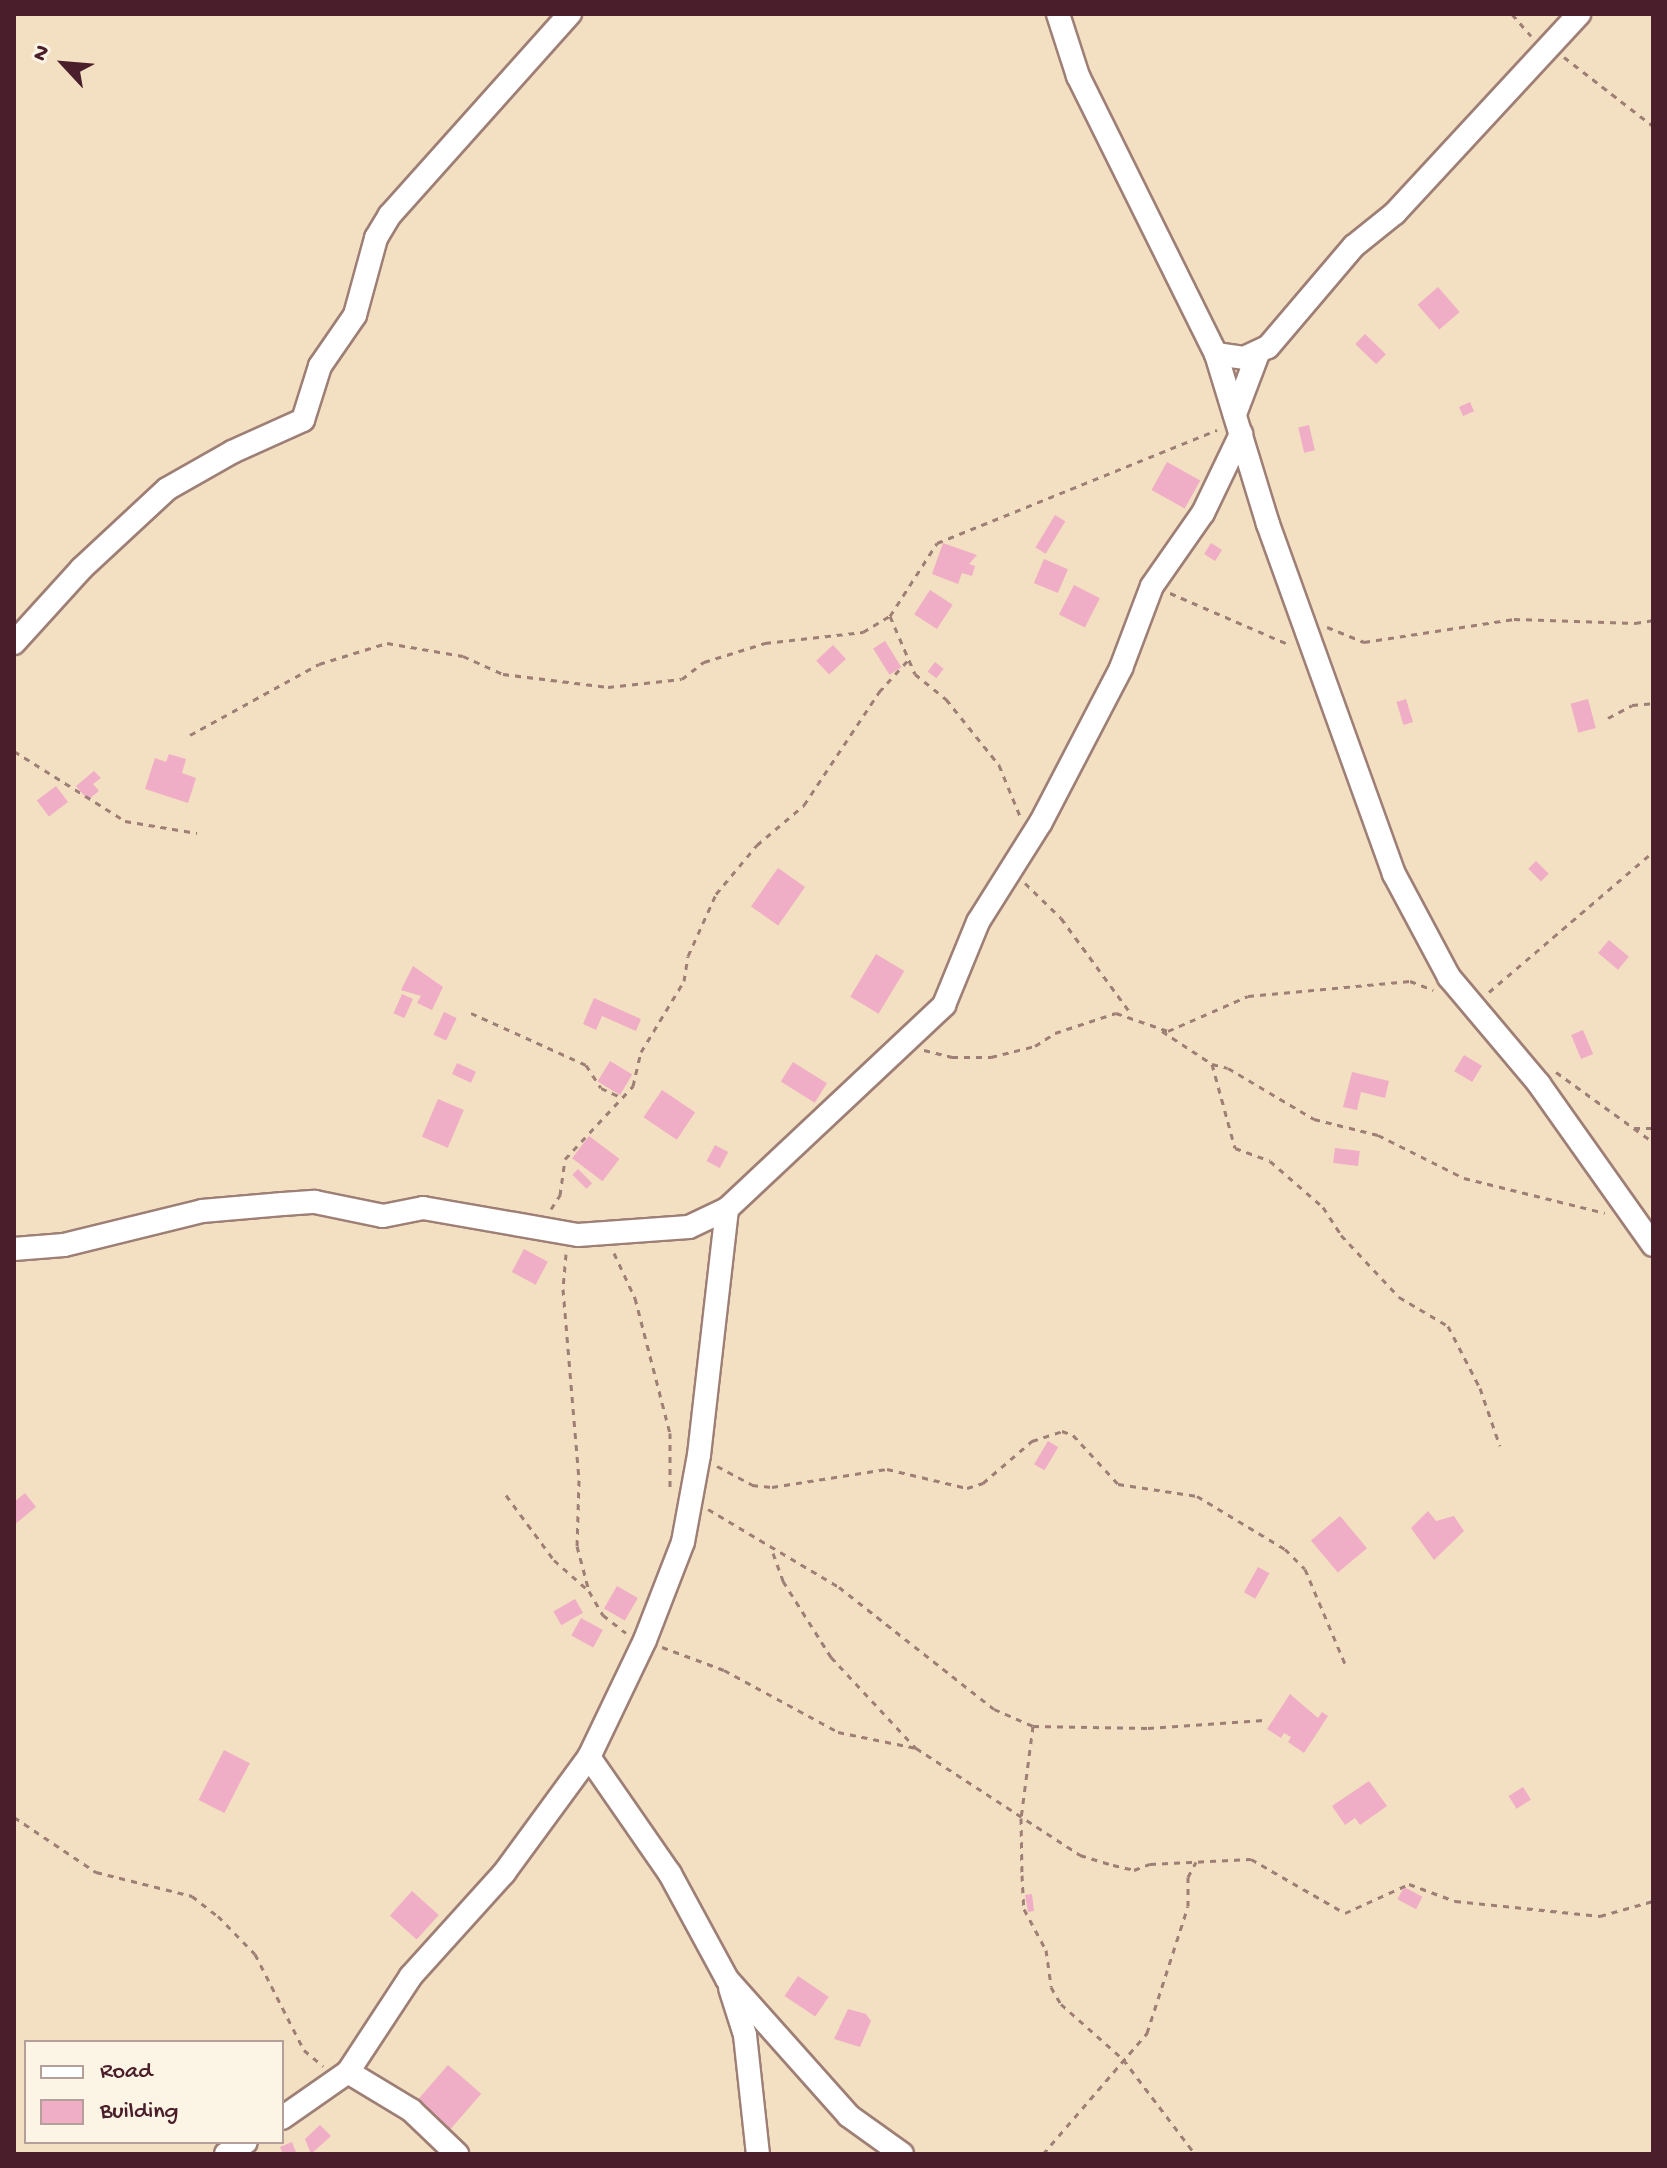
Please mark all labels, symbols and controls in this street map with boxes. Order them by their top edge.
north arrow [24,24,104,104]
text: N [28,41,57,66]
legend [24,2040,284,2144]
text: Road [100,2058,152,2087]
text: Building [100,2098,178,2127]

